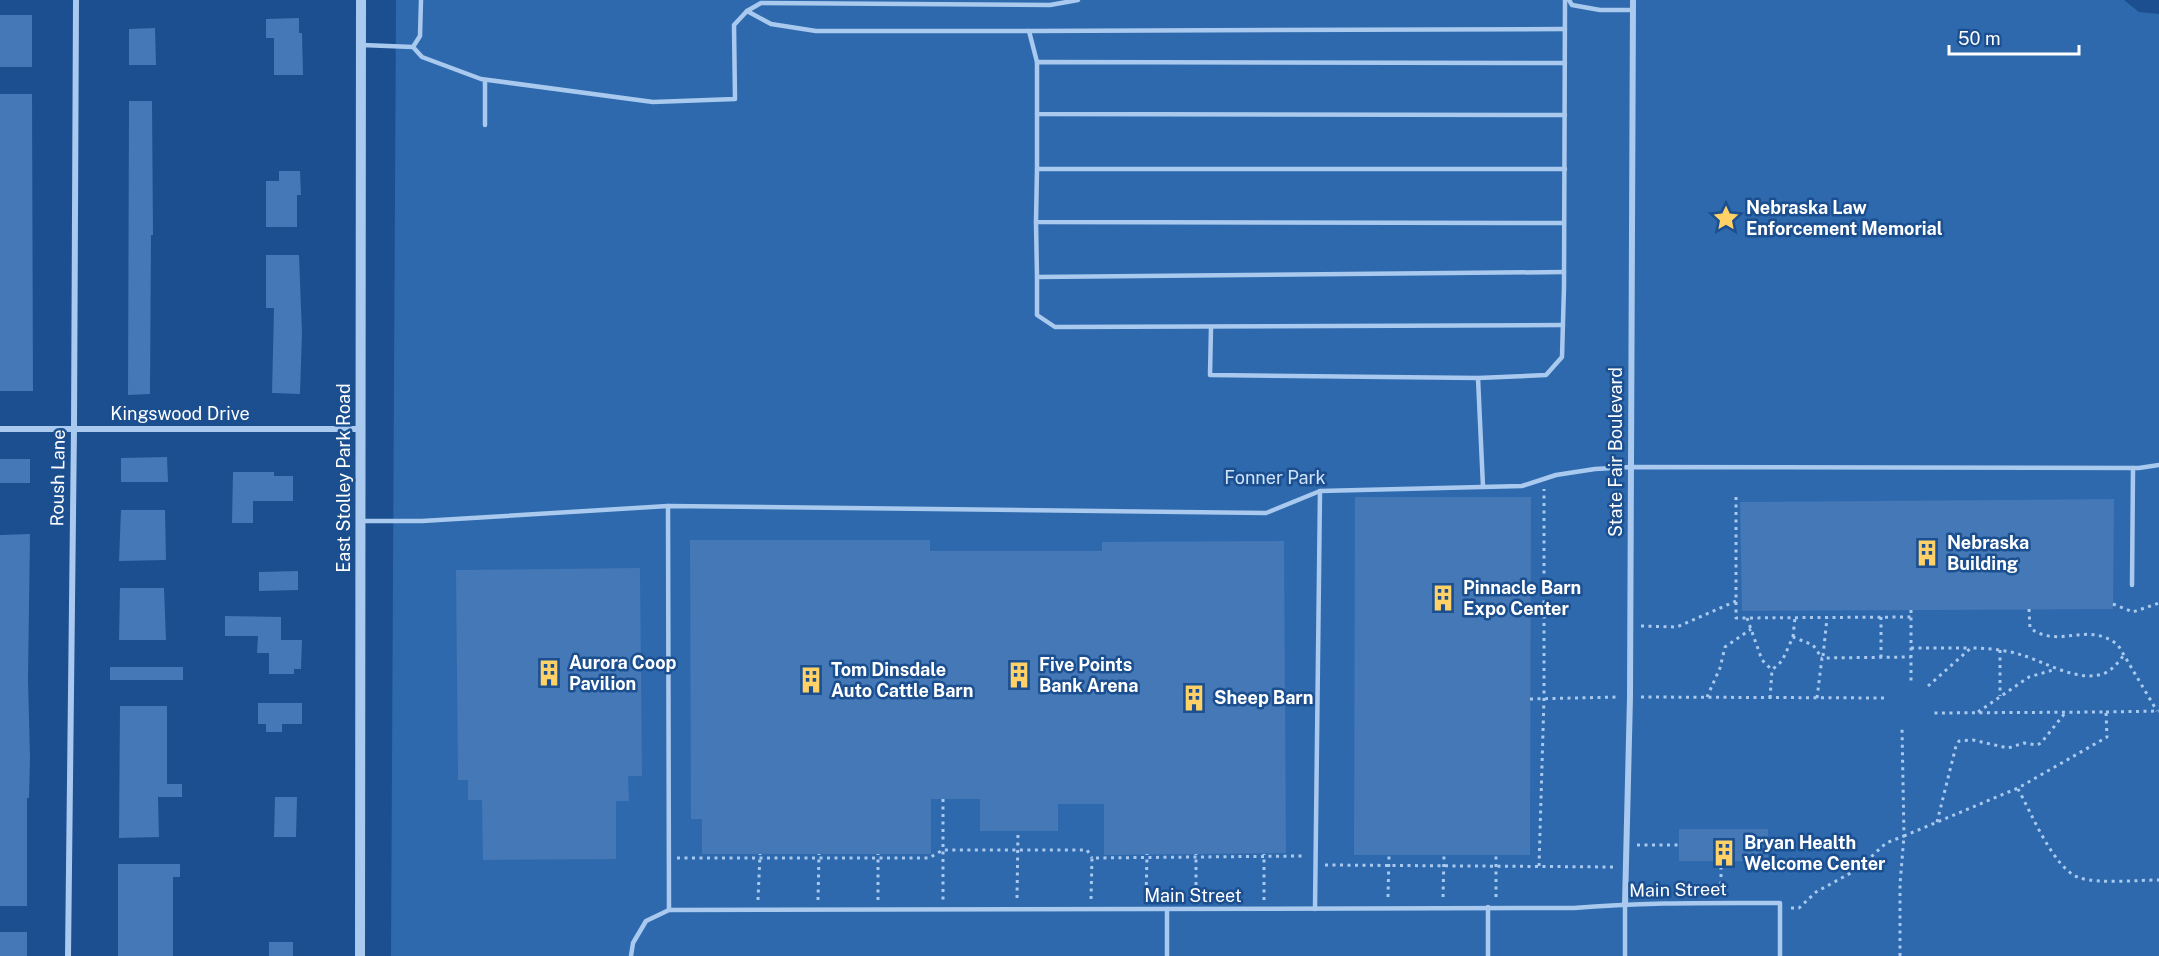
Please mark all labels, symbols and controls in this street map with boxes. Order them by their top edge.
scale bar [1949,18,2080,56]
text: 50 m [1958,28,2001,49]
place label: Nebraska Law Enforcement Memorial [1746,197,1943,239]
place icon: Nebraska Law Enforcement Memorial [1711,203,1741,233]
street label: State Fair Boulevard [1605,367,1626,537]
street label: East Stolley Park Road [333,383,354,573]
street label: Kingswood Drive [110,403,250,424]
street label: Roush Lane [46,429,69,527]
park label: Fonner Park [1224,467,1326,488]
place label: Nebraska Building [1947,532,2029,574]
building icon: Nebraska Building [1912,538,1942,568]
place label: Pinnacle Barn Expo Center [1463,577,1581,619]
building icon: Pinnacle Barn Expo Center [1428,583,1458,613]
place label: Aurora Coop Pavilion [569,652,677,694]
place label: Five Points Bank Arena [1039,654,1138,696]
building icon: Aurora Coop Pavilion [534,658,564,688]
place label: Tom Dinsdale Auto Cattle Barn [831,659,973,701]
building icon: Five Points Bank Arena [1004,660,1034,690]
building icon: Tom Dinsdale Auto Cattle Barn [796,665,826,695]
building icon: Sheep Barn [1179,683,1209,713]
place label: Sheep Barn [1214,687,1313,708]
place label: Bryan Health Welcome Center [1744,832,1886,874]
building icon: Bryan Health Welcome Center [1709,838,1739,868]
street label: Main Street [1629,878,1727,901]
street label: Main Street [1144,885,1242,906]

